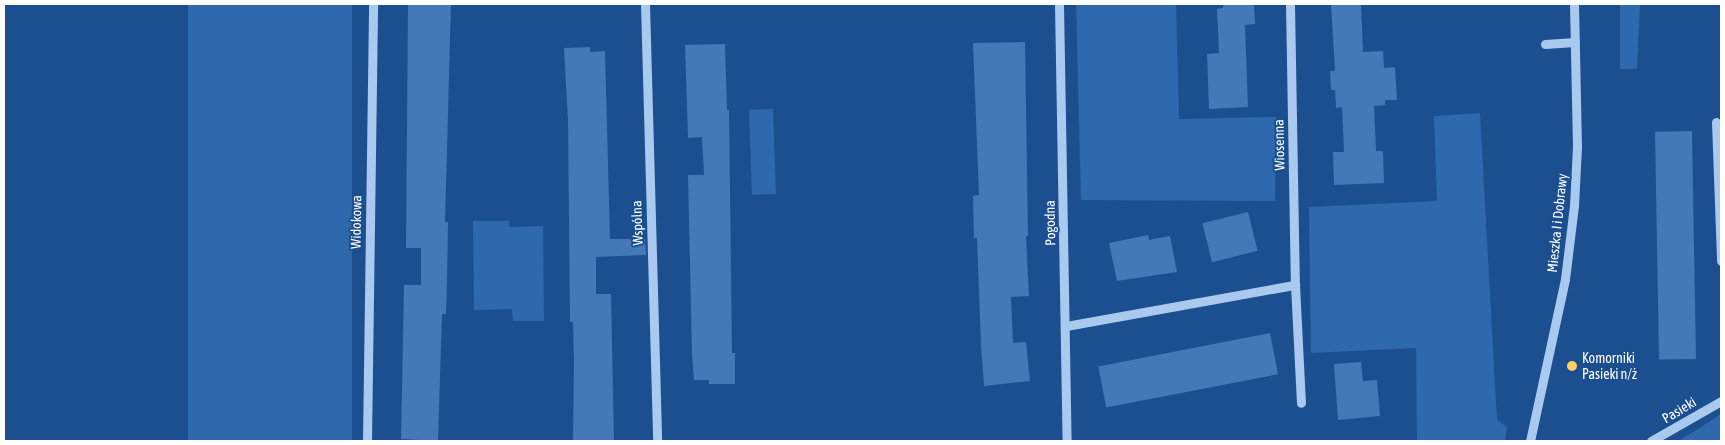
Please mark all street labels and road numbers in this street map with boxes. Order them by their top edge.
street label: Wiosenna [1270,119,1288,171]
street label: Mieszka I i Dobrawy [1543,173,1571,273]
street label: Widokowa [347,195,365,249]
street label: Wspólna [628,200,646,246]
street label: Pogodna [1041,200,1059,246]
street label: Pasieki [1659,393,1699,427]

